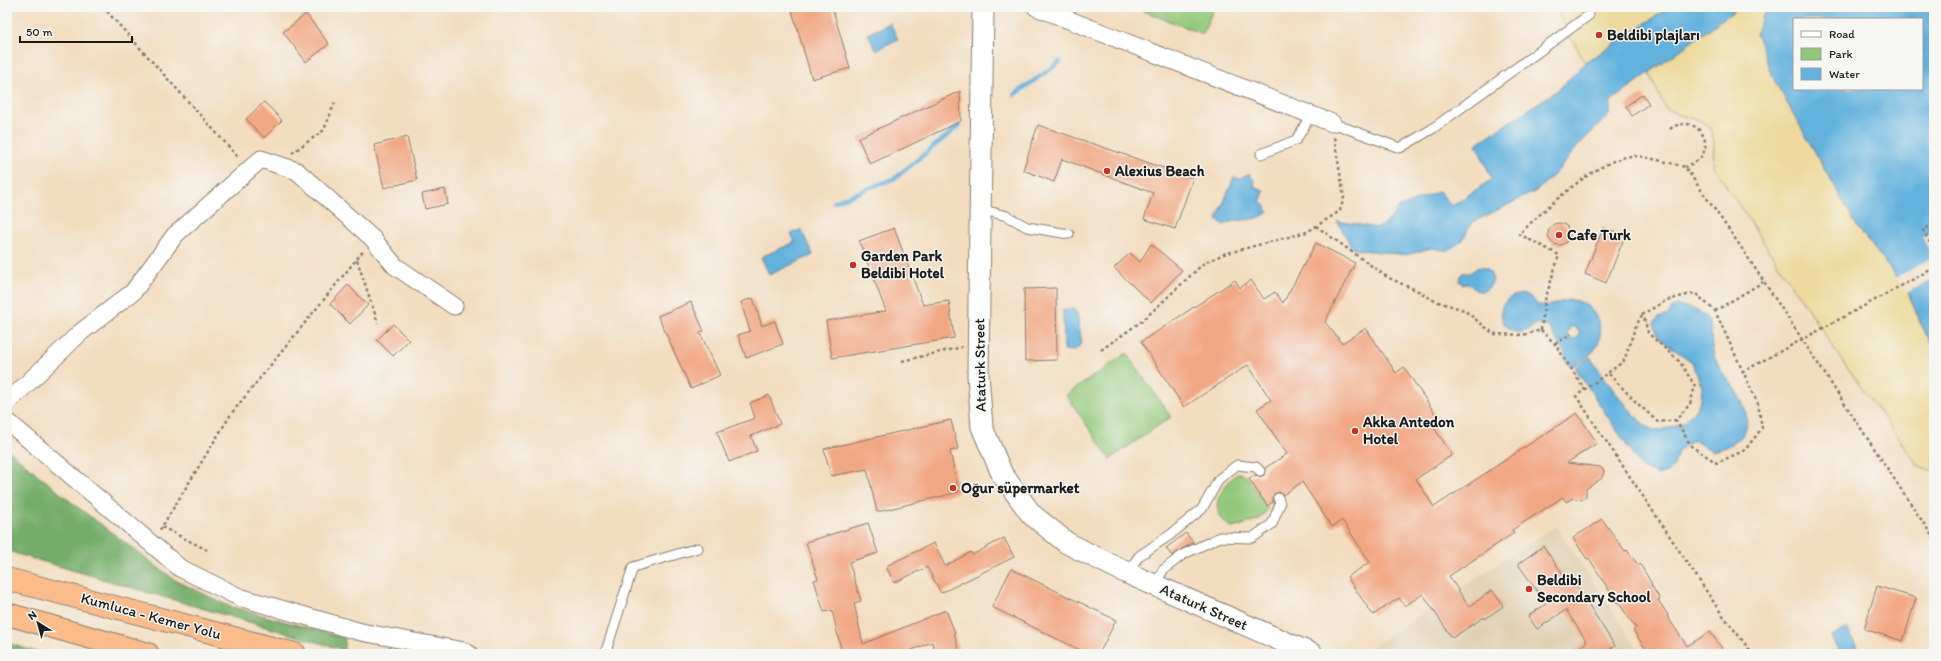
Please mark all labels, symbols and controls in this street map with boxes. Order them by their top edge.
scale bar [20,18,132,44]
legend [1793,18,1923,90]
text: 50 m [26,25,52,39]
place label: Beldibi plajları [1607,26,1700,45]
text: Road [1829,27,1855,41]
marker: Beldibi plajları [1594,30,1604,40]
text: Park [1829,47,1853,61]
text: Water [1829,67,1860,81]
place label: Alexius Beach [1114,162,1205,180]
marker: Alexius Beach [1102,166,1112,176]
place label: Cafe Turk [1567,226,1631,244]
marker: Cafe Turk [1554,230,1564,240]
place label: Garden Park Beldibi Hotel [861,247,945,282]
marker: Garden Park Beldibi Hotel [848,260,858,270]
street label: Ataturk Street [970,318,990,412]
place label: Akka Antedon Hotel [1362,413,1455,448]
marker: Akka Antedon Hotel [1350,426,1360,436]
place label: Oğur süpermarket [961,479,1080,498]
marker: Oğur süpermarket [948,483,958,493]
place label: Beldibi Secondary School [1537,571,1651,607]
street label: Ataturk Street [1157,580,1251,634]
marker: Beldibi Secondary School [1524,584,1534,594]
street label: Kumluca - Kemer Yolu [79,589,223,643]
north arrow [18,603,58,643]
text: N [25,608,39,623]

